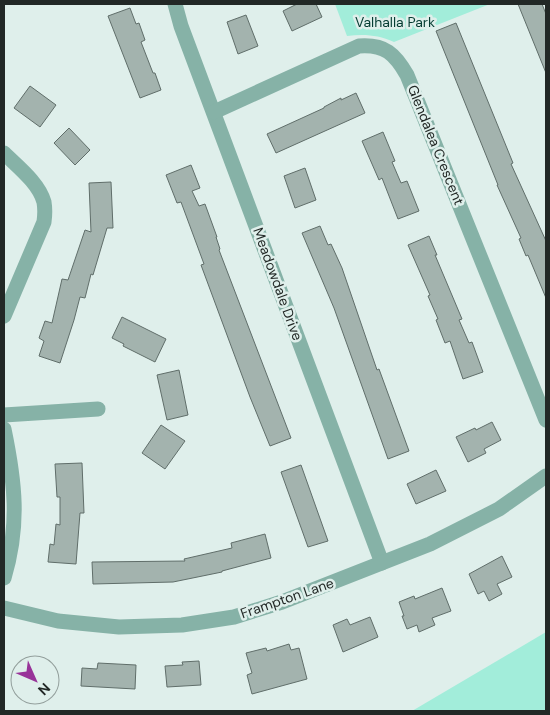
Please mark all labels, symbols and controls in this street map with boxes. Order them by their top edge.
park label: Valhalla Park [355,13,435,31]
street label: Glendalea Crescent [404,82,468,208]
street label: Meadowdale Drive [249,225,307,343]
street label: Frampton Lane [238,574,336,622]
north arrow [10,655,60,705]
text: N [34,679,54,699]

